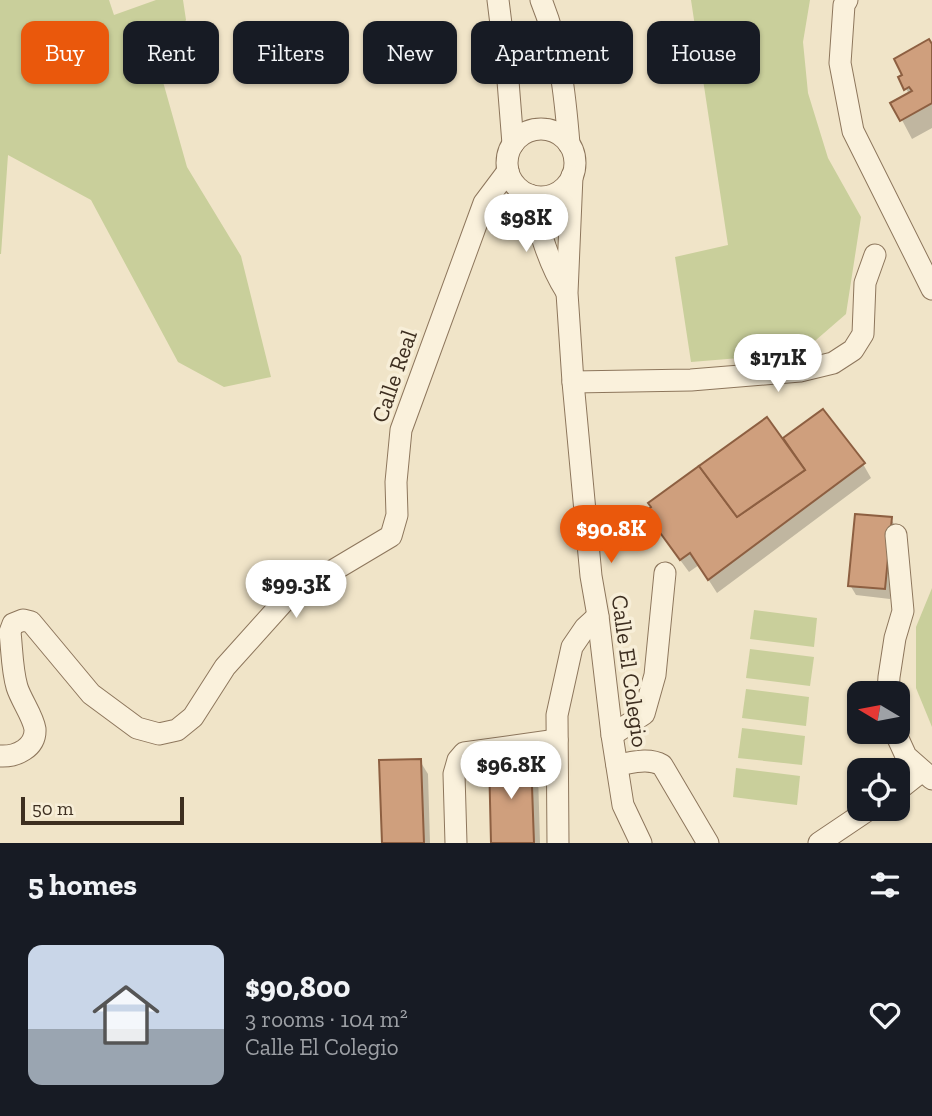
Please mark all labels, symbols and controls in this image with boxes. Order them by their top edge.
chip: Buy [21,21,109,84]
chip: Rent [123,21,219,84]
chip: Filters [233,21,349,84]
chip: New [363,21,457,84]
chip: Apartment [471,21,633,84]
chip: House [647,21,760,84]
pin: $98K [485,194,567,254]
text: $98K [500,203,552,231]
street label: Calle Real [365,326,423,426]
pin: $171K [729,334,827,394]
text: $171K [750,343,806,371]
pin: $90.8K [554,505,668,565]
text: $90.8K [576,514,646,542]
pin: $99.3K [239,560,353,620]
text: $99.3K [262,569,330,597]
street label: Calle El Colegio [605,593,655,749]
north arrow [847,681,910,744]
map controls [847,681,910,821]
pin: $96.8K [454,742,568,801]
text: $96.8K [476,750,546,778]
button: locate [847,758,910,821]
scale bar [21,794,184,826]
text: 50 m [32,797,73,820]
icon: filters [866,866,904,904]
text: 5 homes [28,867,137,903]
text: $90,800 [245,969,350,1005]
icon: home [84,973,168,1057]
icon: heart [866,996,904,1034]
text: 3 rooms · 104 m² [245,1005,408,1033]
text: Calle El Colegio [245,1033,399,1061]

